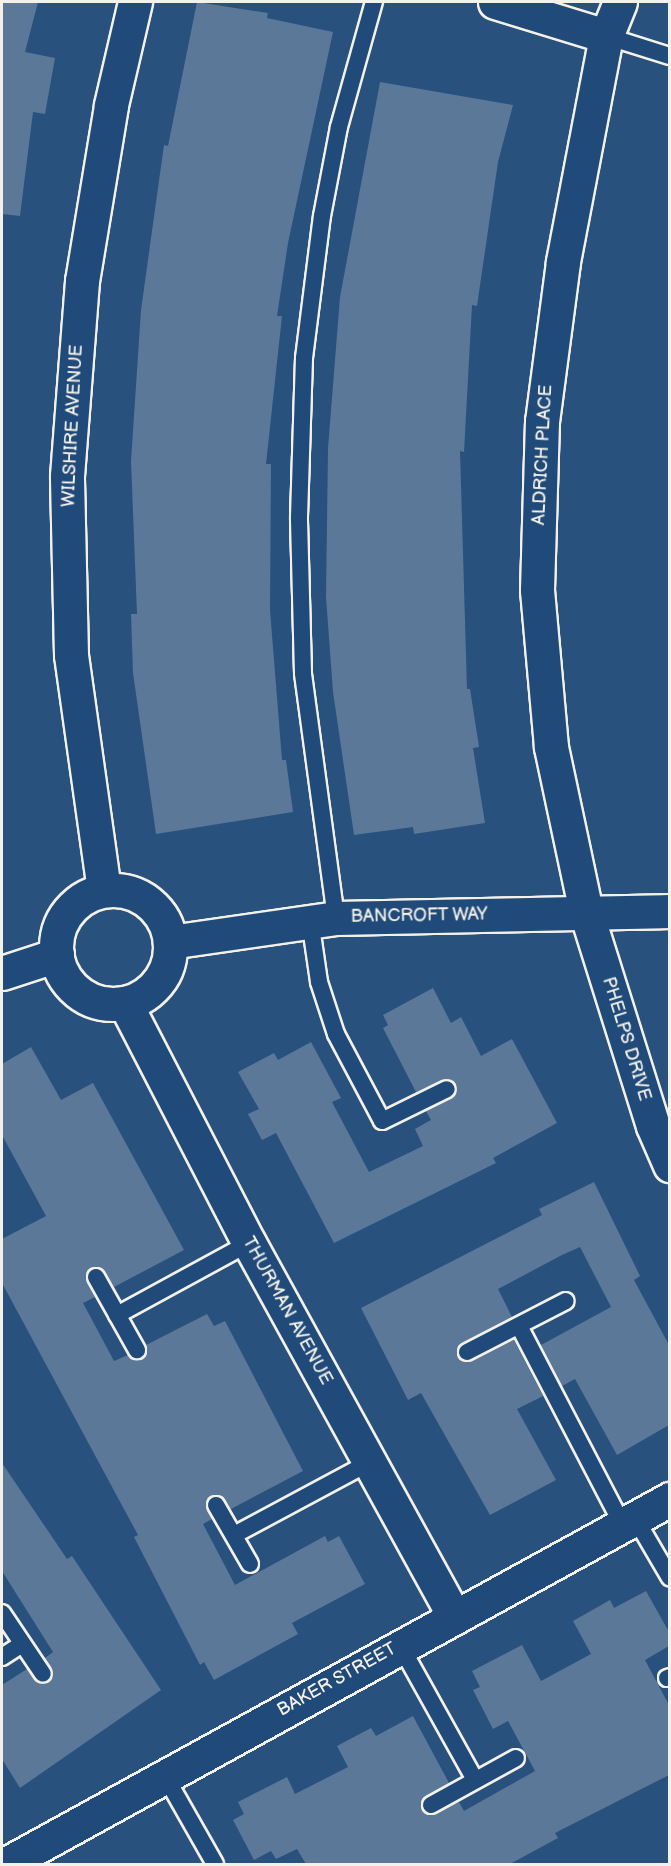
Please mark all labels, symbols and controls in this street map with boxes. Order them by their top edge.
street label: WILSHIRE AVENUE [58,344,88,508]
street label: ALDRICH PLACE [529,384,557,526]
street label: BANCROFT WAY [350,904,488,928]
street label: PHELPS DRIVE [597,975,655,1103]
street label: THURMAN AVENUE [237,1233,337,1389]
street label: BAKER STREET [274,1638,400,1722]

